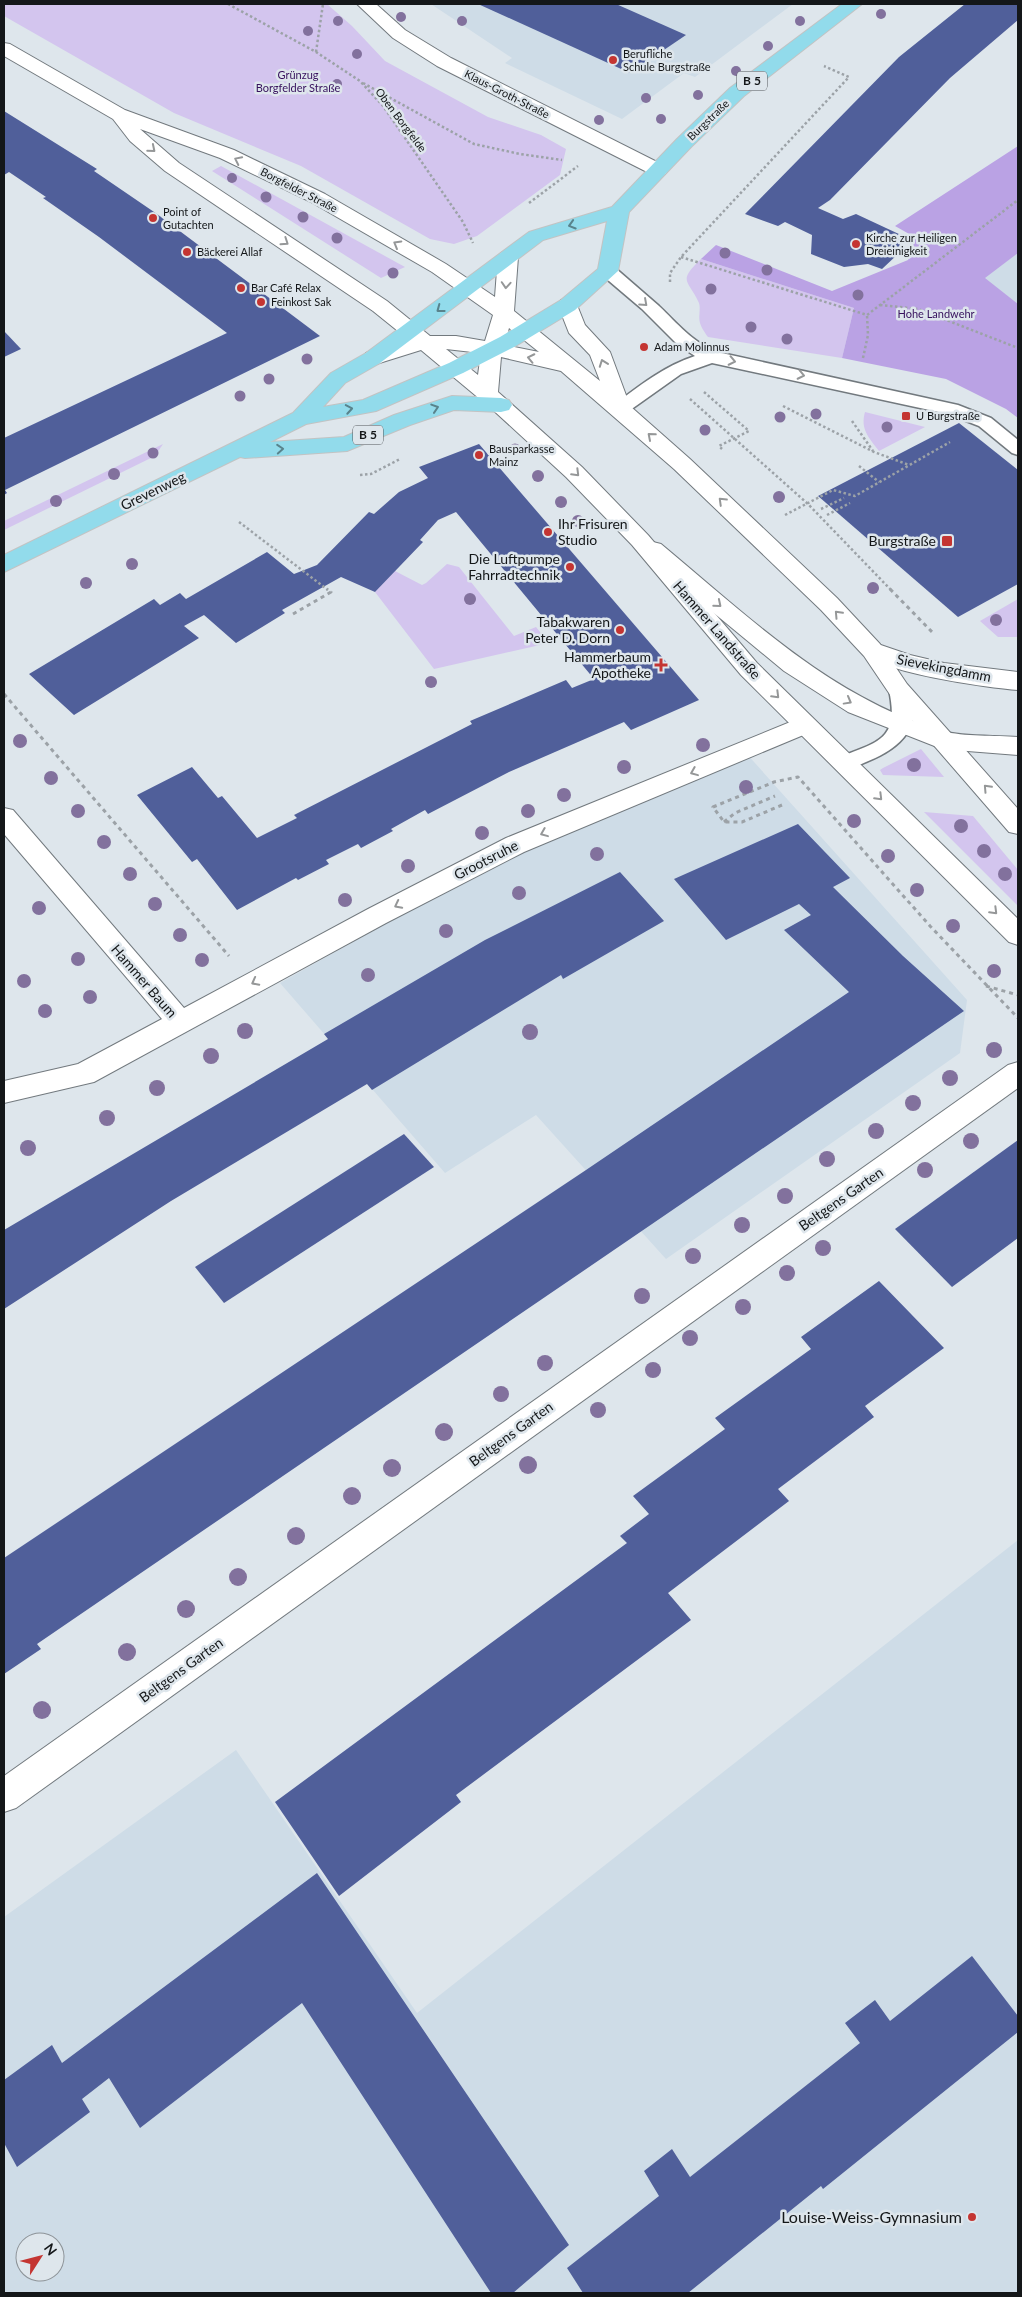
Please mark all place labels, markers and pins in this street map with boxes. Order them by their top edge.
place label: Berufliche Schule Burgstraße [623,47,711,73]
marker: Berufliche Schule Burgstraße [607,54,619,66]
place label: Point of Gutachten [163,205,214,231]
marker: Point of Gutachten [147,212,159,224]
place label: Kirche zur Heiligen Dreieinigkeit [866,231,957,257]
marker: Kirche zur Heiligen Dreieinigkeit [850,238,862,250]
place label: Bäckerei Allaf [197,245,263,258]
marker: Bäckerei Allaf [181,246,193,258]
place label: Bar Café Relax [251,281,322,294]
marker: Bar Café Relax [235,282,247,294]
place label: Feinkost Sak [271,295,332,308]
marker: Feinkost Sak [255,296,267,308]
place label: Adam Molinnus [654,340,730,353]
marker: Adam Molinnus [638,341,650,353]
place label: U Burgstraße [916,409,980,422]
marker: U Burgstraße [900,410,912,422]
place label: Bausparkasse Mainz [489,442,555,468]
marker: Bausparkasse Mainz [473,449,485,461]
place label: Ihr Frisuren Studio [558,515,628,548]
marker: Ihr Frisuren Studio [542,526,554,538]
place label: Burgstraße [869,532,936,549]
marker: Burgstraße [940,534,954,548]
place label: Die Luftpumpe Fahrradtechnik [468,550,561,583]
marker: Die Luftpumpe Fahrradtechnik [564,561,576,573]
place label: Tabakwaren Peter D. Dorn [525,613,610,646]
marker: Tabakwaren Peter D. Dorn [614,624,626,636]
place label: Hammerbaum Apotheke [564,648,651,681]
marker: Hammerbaum Apotheke [655,659,667,671]
place label: Louise-Weiss-Gymnasium [781,2207,962,2226]
marker: Louise-Weiss-Gymnasium [966,2211,978,2223]

